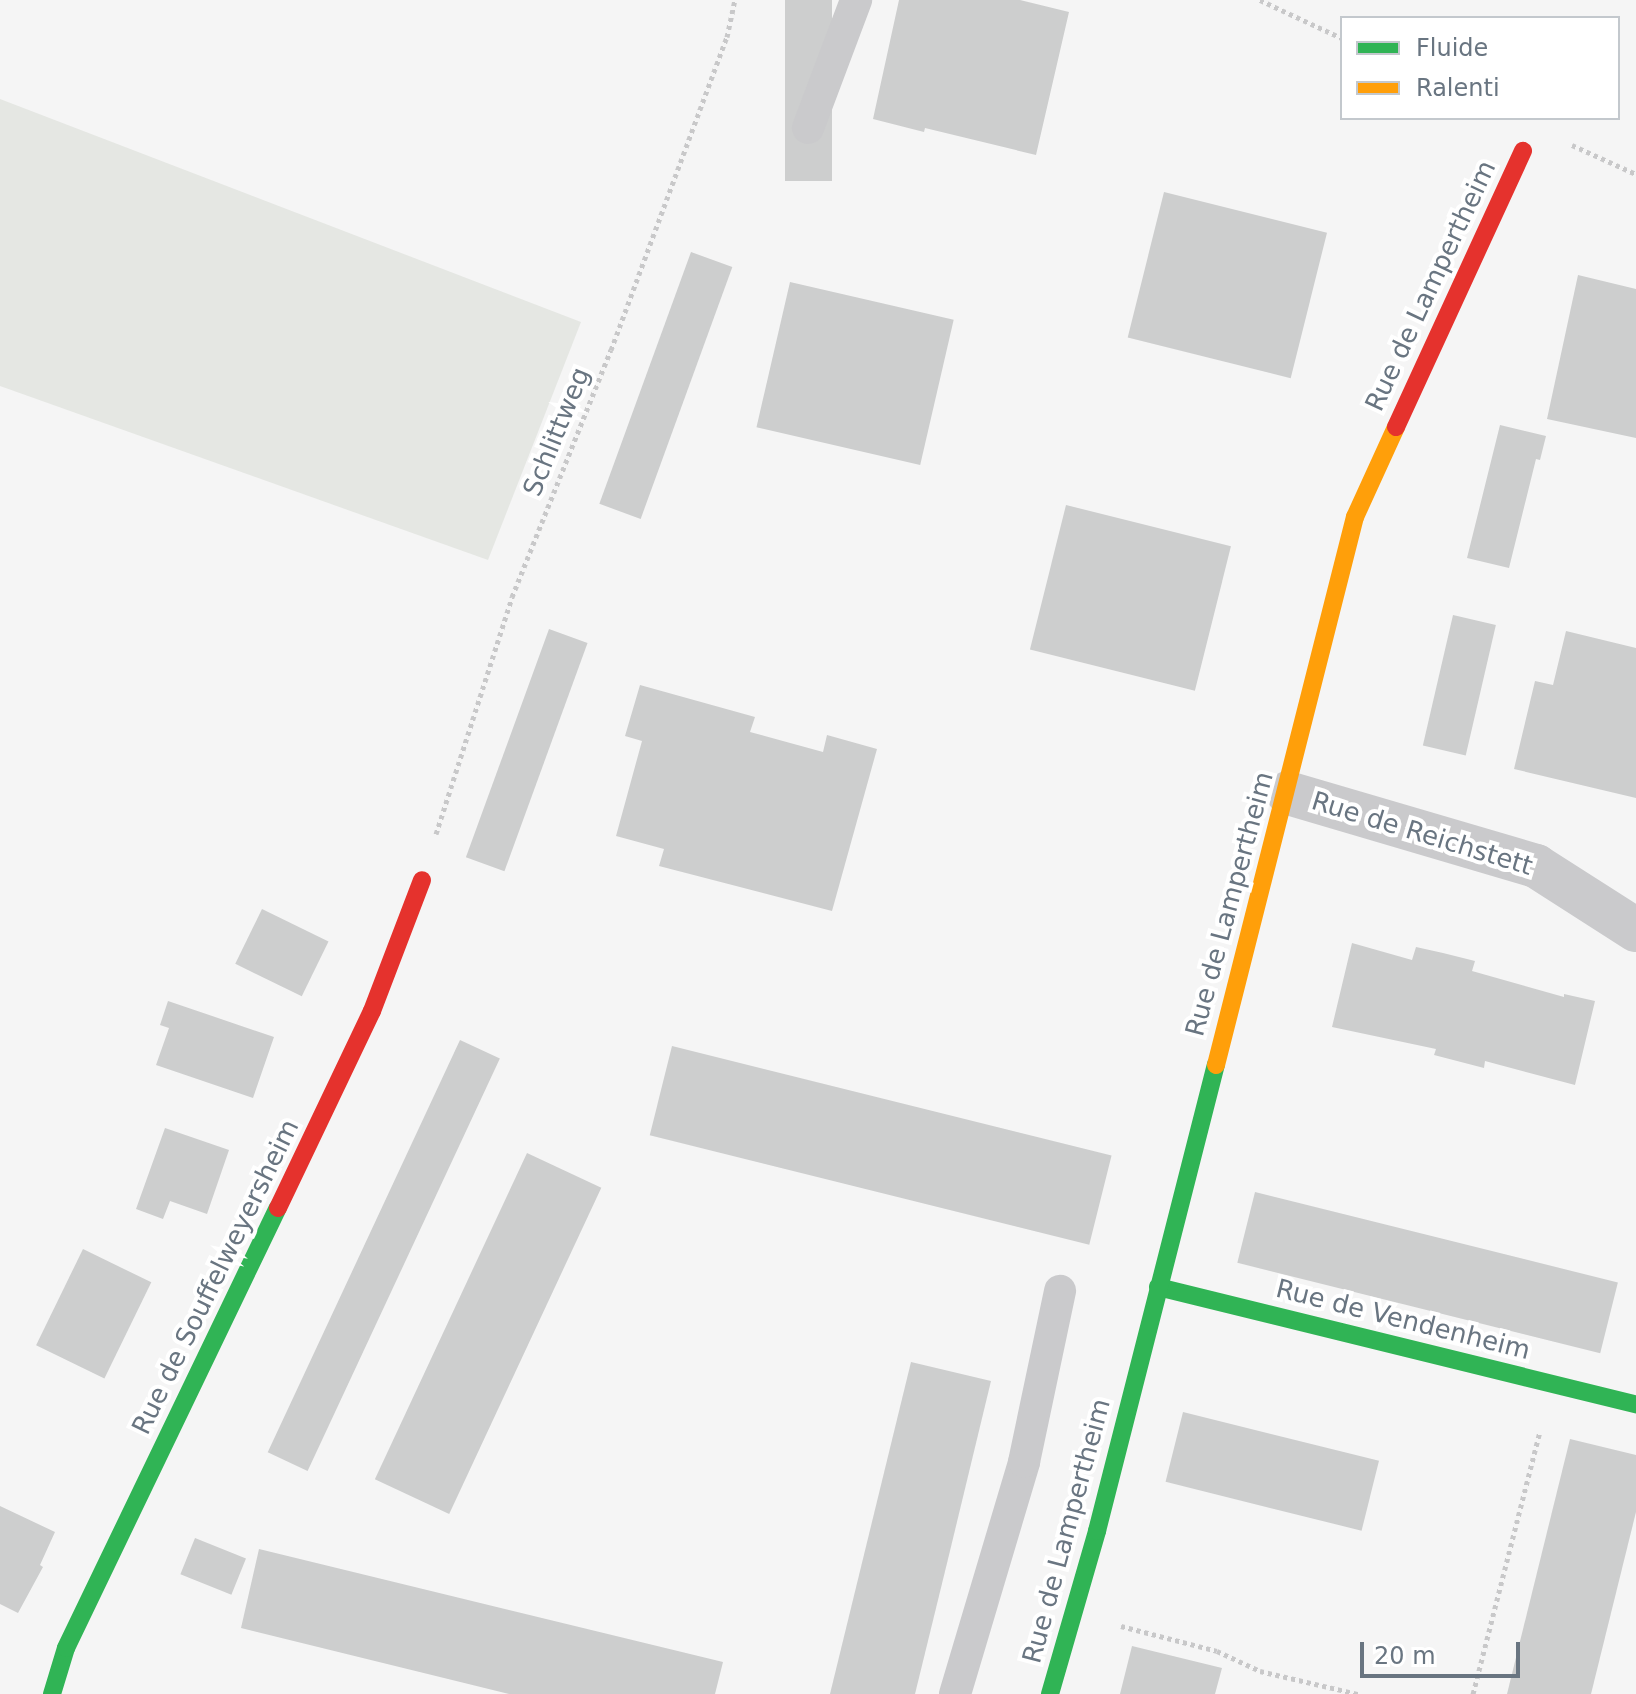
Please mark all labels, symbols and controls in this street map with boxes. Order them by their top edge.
legend [1340,16,1620,120]
text: Fluide [1416,34,1488,62]
text: Ralenti [1416,74,1500,102]
street label: Rue de Lampertheim [1359,156,1503,416]
street label: Schlittweg [517,363,597,501]
street label: Rue de Lampertheim [1180,768,1280,1040]
street label: Rue de Reichstett [1308,786,1536,882]
street label: Rue de Souffelweyersheim [126,1115,306,1439]
street label: Rue de Vendenheim [1273,1273,1533,1367]
street label: Rue de Lampertheim [1017,1395,1117,1667]
scale bar [1364,1626,1524,1676]
text: 20 m [1374,1642,1436,1670]

